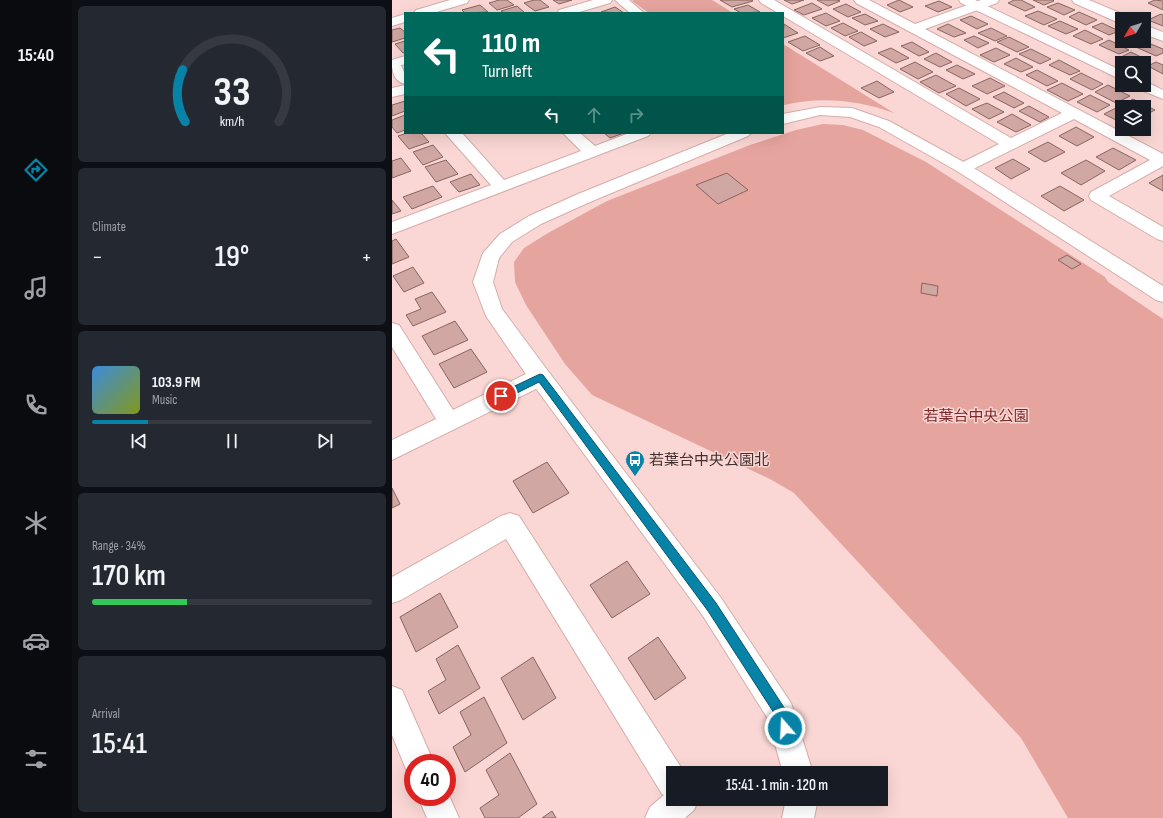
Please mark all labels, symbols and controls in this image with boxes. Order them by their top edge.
north arrow [1115,12,1151,48]
map controls [1115,12,1151,136]
text: 110 m [482,27,540,60]
icon: left [416,28,468,80]
text: 15:40 [18,45,54,66]
button: search [1115,56,1151,92]
text: Turn left [482,61,533,82]
text: 33 [213,68,251,117]
button: layers [1115,100,1151,136]
icon: left [541,104,563,126]
icon: ahead [583,104,605,126]
icon: right [625,104,647,126]
text: km/h [220,113,244,130]
icon: directions [22,156,50,184]
text: Climate [92,219,126,235]
text: 19° [215,239,249,275]
text: − [92,244,103,271]
text: + [361,244,372,271]
icon: music [22,274,50,302]
text: 103.9 FM [152,373,200,392]
pin [484,379,518,413]
icon: arrive [490,385,512,407]
icon: phone [22,391,50,419]
text: Music [152,392,177,408]
park label: 若葉台中央公園 [923,407,1029,426]
icon: previous [128,430,150,452]
icon: pause [221,430,243,452]
icon: next [314,430,336,452]
bus stop icon: 若葉台中央公園北 [624,449,646,477]
place label: 若葉台中央公園北 [649,451,769,470]
icon: climate [22,509,50,537]
text: Range · 34% [92,538,146,554]
text: 170 km [92,558,166,594]
icon: car [22,627,50,655]
text: Arrival [92,706,120,722]
position arrow [764,707,806,749]
text: 15:41 [92,726,147,762]
icon: filters [22,745,50,773]
speed limit sign: 40 [404,754,456,806]
text: 15:41 · 1 min · 120 m [726,776,828,795]

